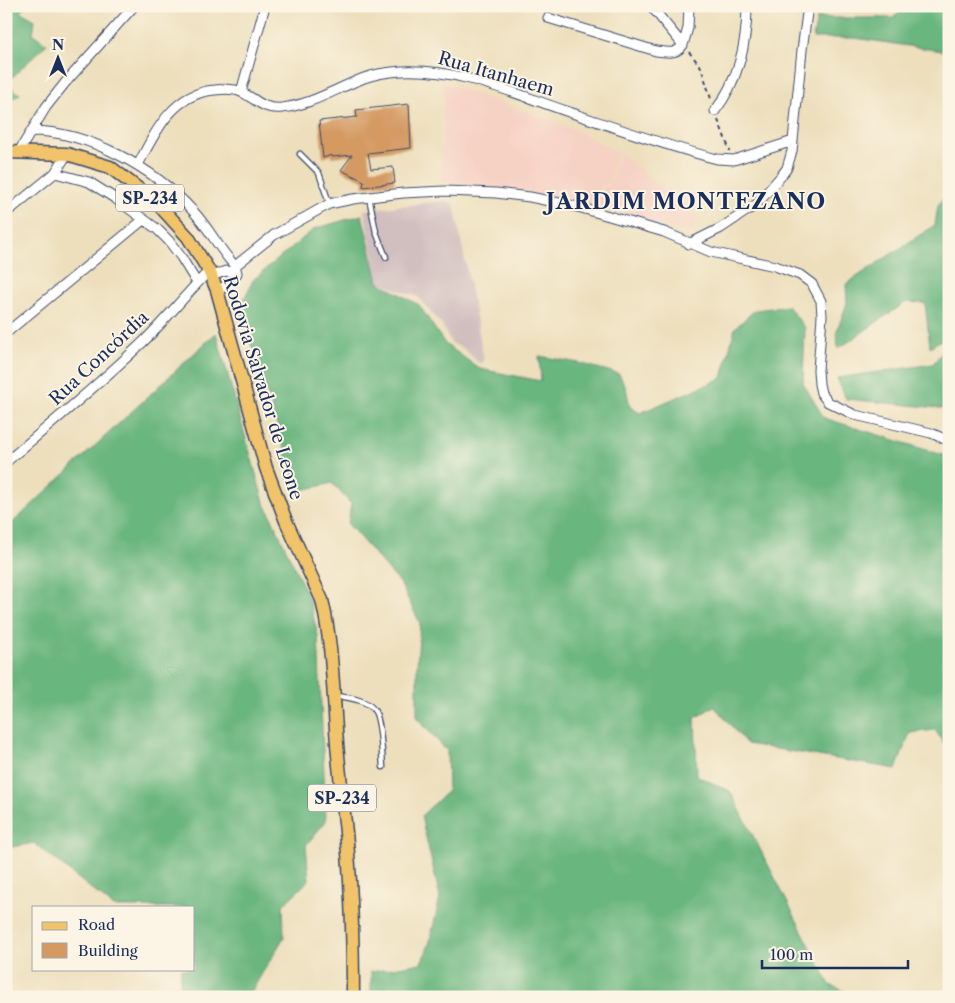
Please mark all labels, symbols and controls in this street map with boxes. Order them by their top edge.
north arrow [32,32,82,82]
text: N [52,36,64,54]
street label: Rua Itanhaem [436,47,557,101]
road number: SP-234 [116,184,184,212]
district label: JARDIM MONTEZANO [542,188,826,215]
street label: Rodovia Salvador de Leone [218,273,308,503]
street label: Rua Concórdia [45,306,154,410]
road number: SP-234 [308,784,376,811]
legend [32,906,195,970]
text: Road [78,915,115,934]
scale bar [762,938,909,970]
text: Building [78,941,138,960]
text: 100 m [770,945,813,964]

